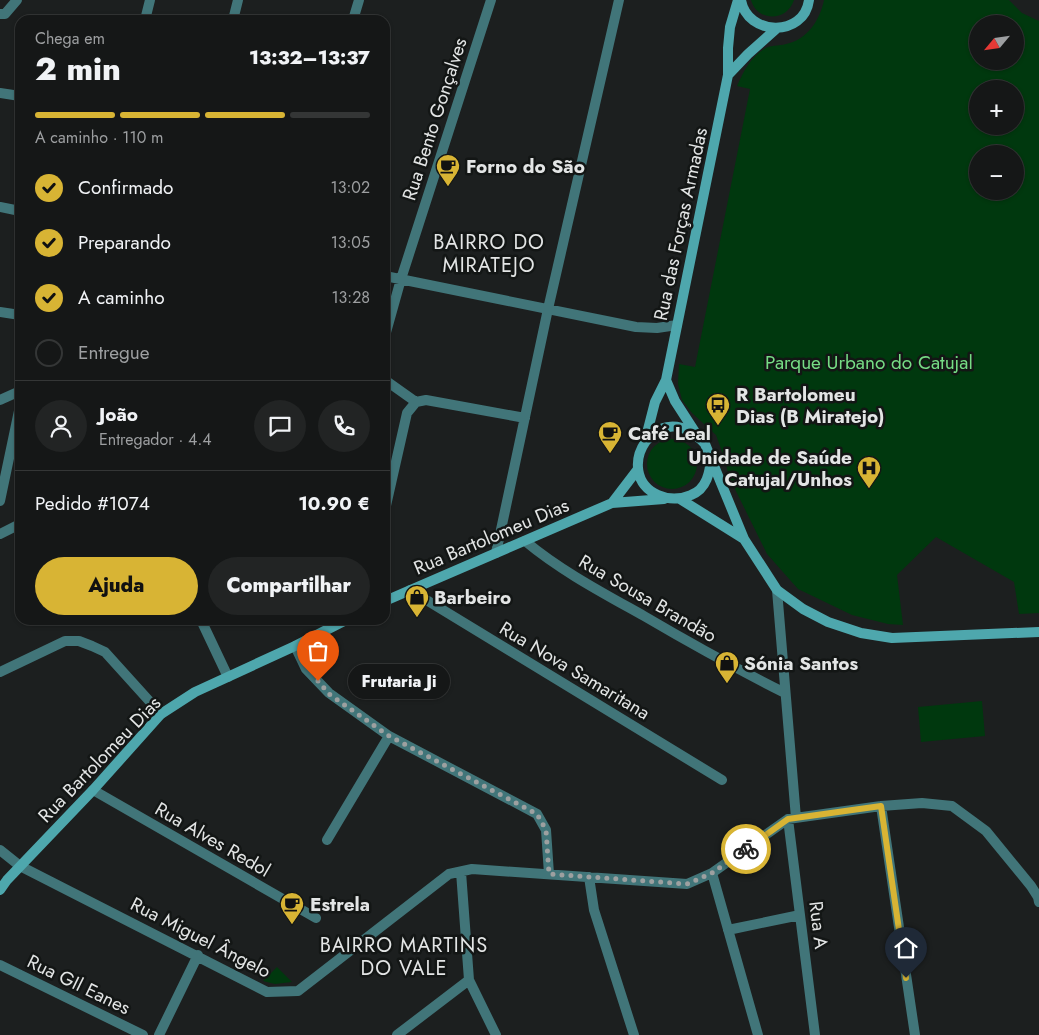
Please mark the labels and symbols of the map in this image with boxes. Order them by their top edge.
north arrow [969,15,1024,70]
street label: Rua Bento Gonçalves [395,34,474,204]
street label: Rua das Forças Armadas [647,125,714,323]
cafe icon: Forno do São [435,153,461,187]
place label: Forno do São [466,153,585,180]
district label: BAIRRO DO MIRATEJO [433,228,545,280]
park label: Parque Urbano do Catujal [765,349,973,376]
place label: R Bartolomeu Dias (B Miratejo) [736,381,885,430]
bus stop icon: R Bartolomeu Dias (B Miratejo) [705,392,731,426]
cafe icon: Café Leal [597,420,623,454]
place label: Café Leal [628,420,711,447]
place label: Unidade de Saúde Catujal/Unhos [688,444,852,493]
hospital icon: Unidade de Saúde Catujal/Unhos [856,455,882,489]
street label: Rua Bartolomeu Dias [409,491,573,581]
street label: Rua Sousa Brandão [574,548,722,649]
shop icon: Barbeiro [404,584,430,618]
place label: Barbeiro [434,584,511,611]
street label: Rua Nova Samaritana [494,615,655,726]
pin [297,630,339,681]
shop icon: Sónia Santos [714,650,740,684]
place label: Sónia Santos [744,650,858,677]
callout: Frutaria Ji [348,664,450,698]
street label: Rua Bartolomeu Dias [32,690,167,829]
street label: Rua Alves Redol [150,795,276,884]
courier [721,824,771,874]
street label: Rua Miguel Ângelo [126,890,276,985]
cafe icon: Estrela [279,891,305,925]
place label: Estrela [310,891,370,918]
street label: Rua A [802,900,835,951]
pin [885,927,927,978]
district label: BAIRRO MARTINS DO VALE [320,931,488,983]
street label: Rua GIl Eanes [23,948,135,1021]

